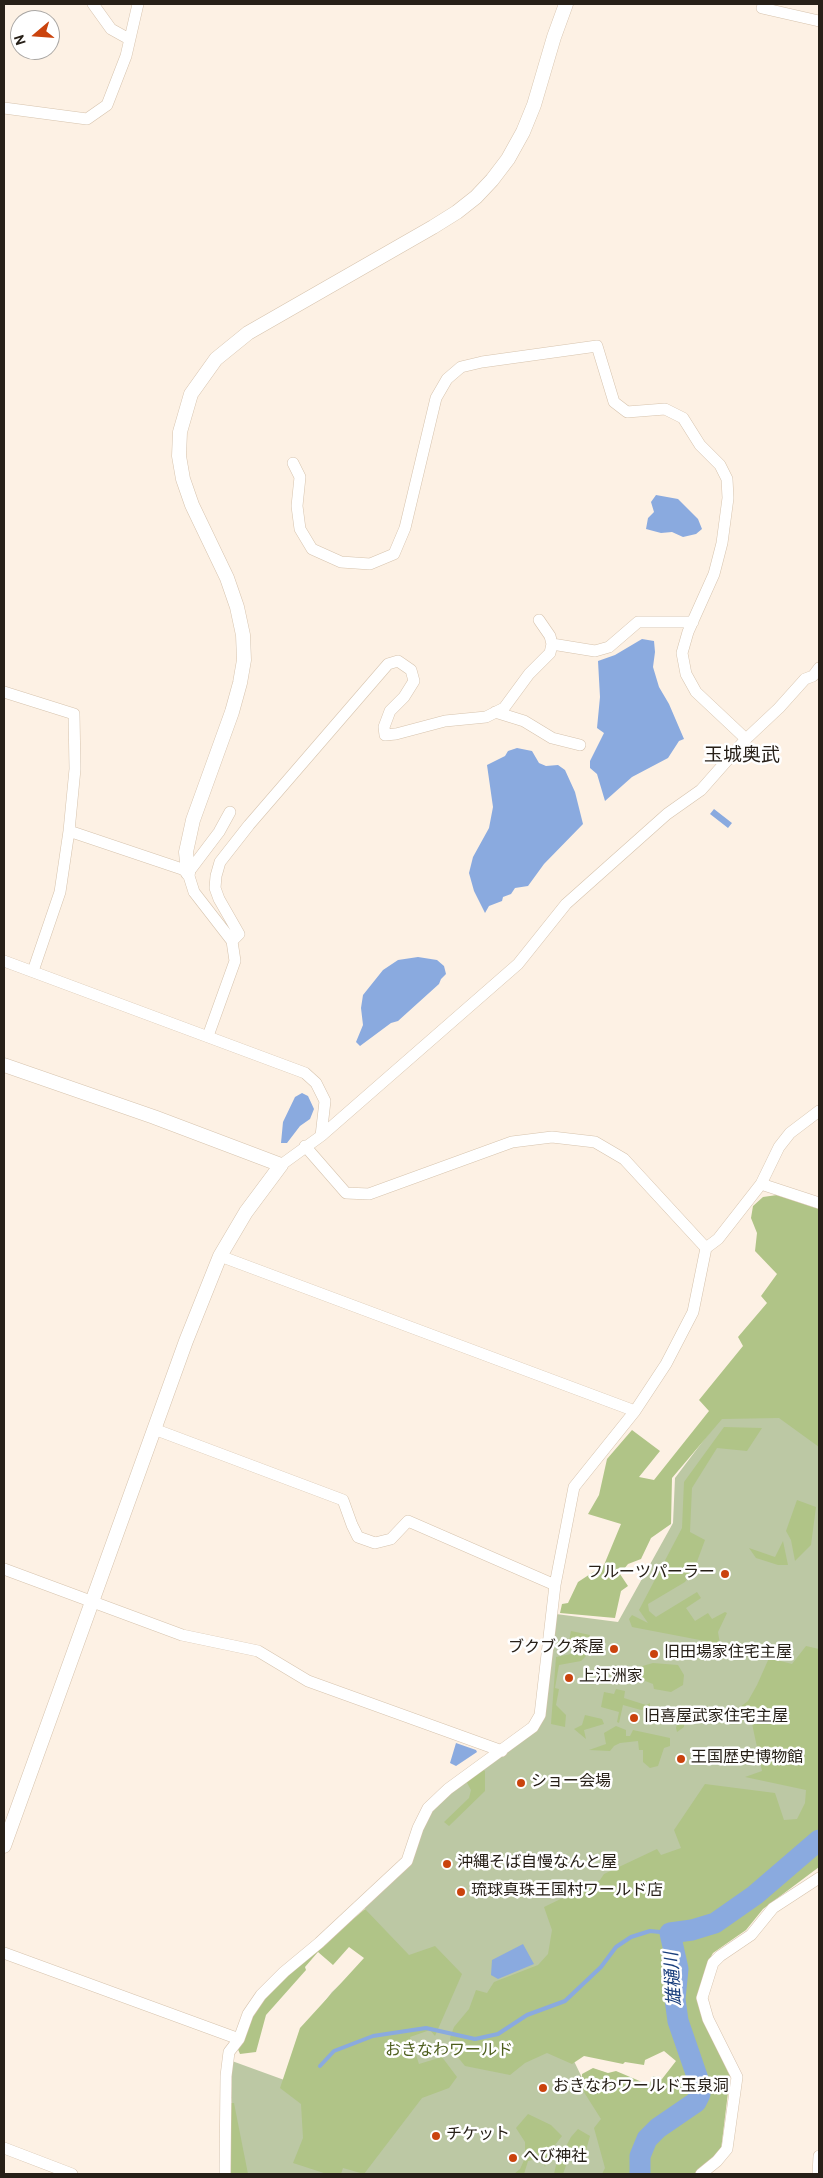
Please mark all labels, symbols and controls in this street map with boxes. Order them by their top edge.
north arrow [10,10,60,60]
text: N [12,32,31,47]
district label: 玉城奥武 [704,746,780,768]
place label: フルーツパーラー [587,1564,715,1584]
marker: フルーツパーラー [719,1568,731,1580]
place label: ブクブク茶屋 [508,1639,604,1659]
marker: ブクブク茶屋 [608,1643,620,1655]
place label: 旧田場家住宅主屋 [664,1644,792,1664]
marker: 旧田場家住宅主屋 [648,1648,660,1660]
place label: 上江洲家 [579,1668,643,1688]
marker: 上江洲家 [563,1672,575,1684]
place label: 旧喜屋武家住宅主屋 [644,1708,788,1728]
marker: 旧喜屋武家住宅主屋 [628,1712,640,1724]
place label: 王国歴史博物館 [691,1749,803,1769]
marker: 王国歴史博物館 [675,1753,687,1765]
place label: ショー会場 [531,1773,611,1793]
marker: ショー会場 [515,1777,527,1789]
place label: 沖縄そば自慢なんと屋 [457,1854,617,1874]
marker: 沖縄そば自慢なんと屋 [441,1858,453,1870]
place label: 琉球真珠王国村ワールド店 [471,1882,663,1902]
marker: 琉球真珠王国村ワールド店 [455,1886,467,1898]
water label: 雄樋川 [662,1951,688,2007]
park label: おきなわワールド [385,2042,513,2062]
place label: おきなわワールド玉泉洞 [553,2078,729,2098]
marker: おきなわワールド玉泉洞 [537,2082,549,2094]
place label: チケット [446,2126,510,2146]
marker: チケット [430,2130,442,2142]
place label: へび神社 [523,2148,587,2168]
marker: へび神社 [507,2152,519,2164]

